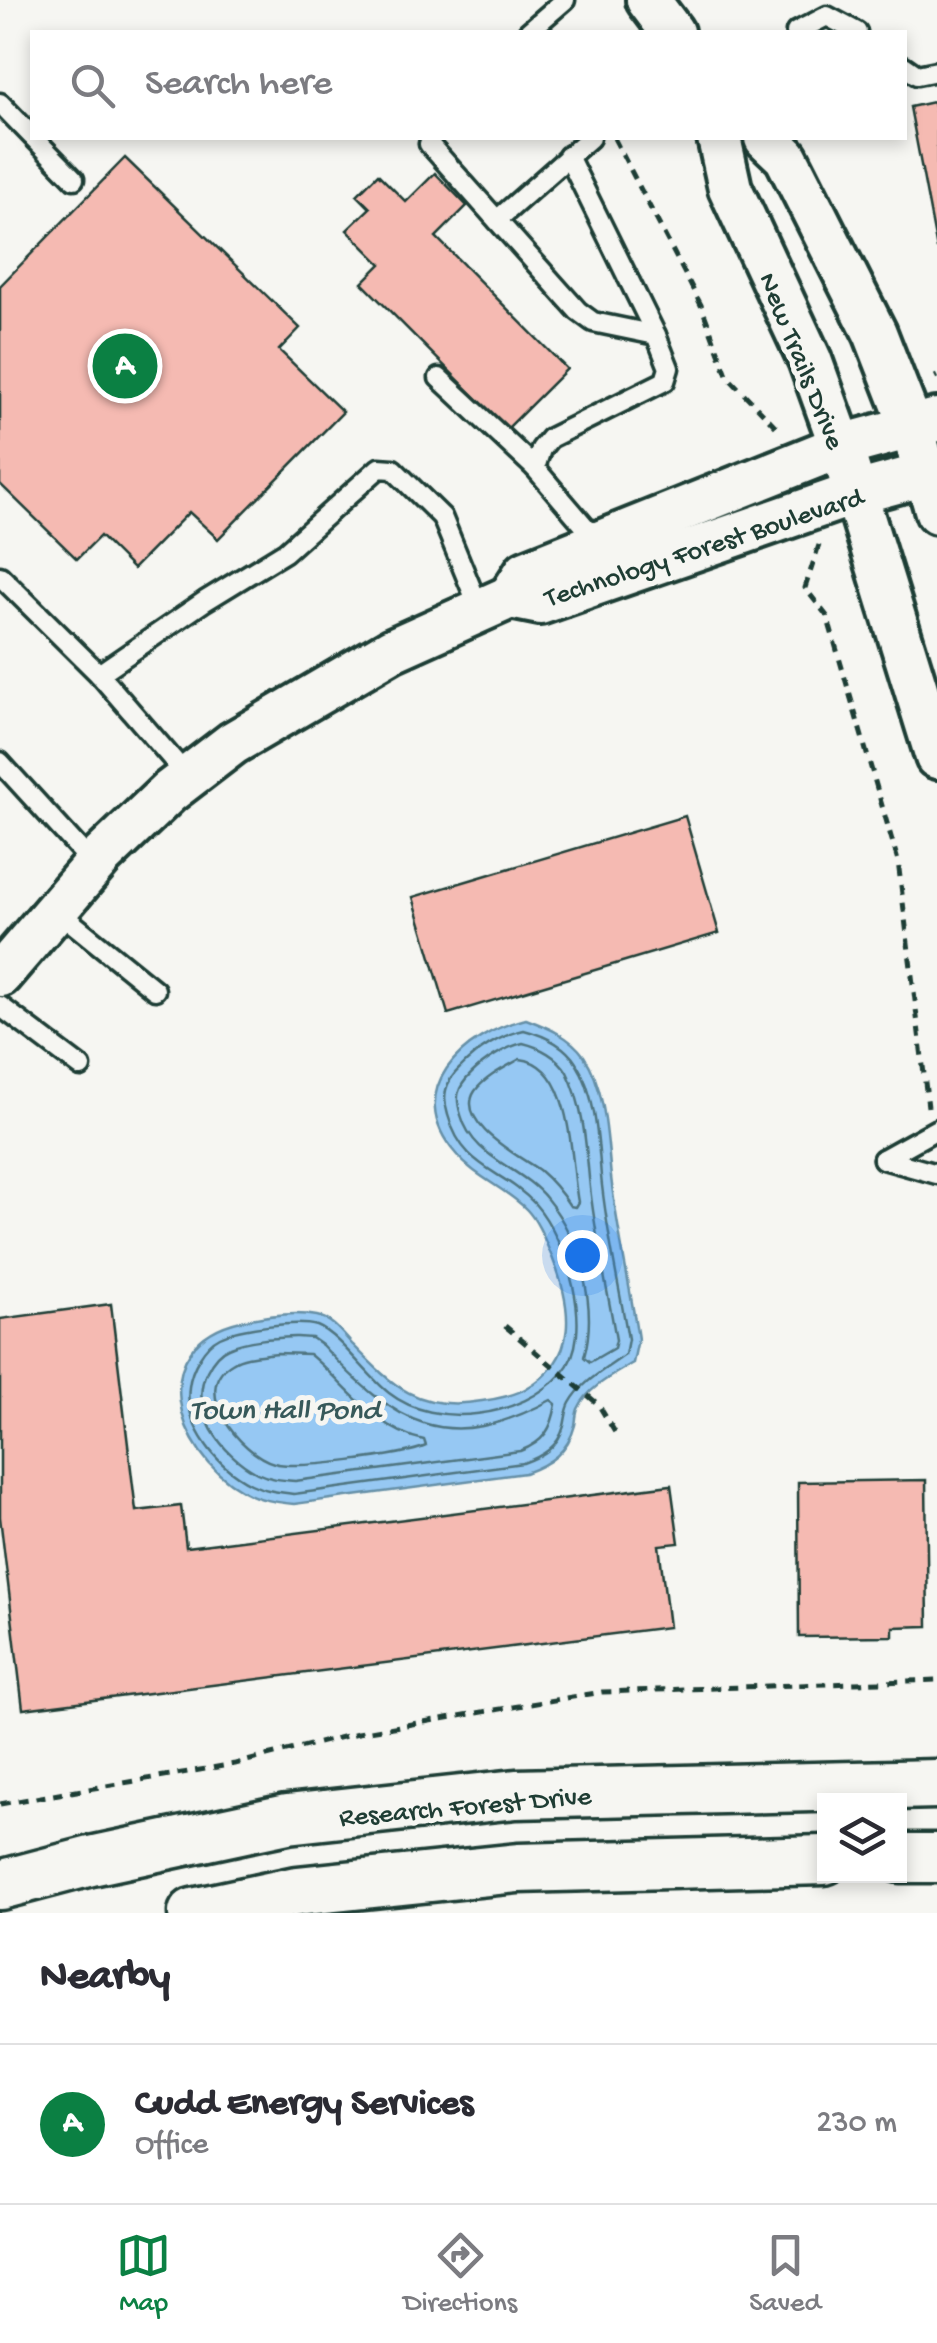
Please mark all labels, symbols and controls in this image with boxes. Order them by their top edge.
search box [30,30,907,140]
icon: search [65,58,120,113]
text: Search here [145,63,332,107]
street label: New Trails Drive [749,269,850,455]
pin: A [92,328,158,404]
street label: Technology Forest Boulevard [539,481,870,617]
your location [557,1230,608,1281]
water label: Town Hall Pond [190,1395,383,1430]
street label: Research Forest Drive [338,1781,593,1836]
map controls [817,1793,907,1883]
button: layers [817,1793,907,1883]
text: Nearby [40,1954,170,2003]
text: Cudd Energy Services [135,2083,473,2127]
text: A [63,2105,82,2143]
text: 230 m [816,2105,897,2143]
text: Office [135,2127,208,2165]
tab: Map [116,2228,171,2321]
tab: Directions [403,2228,517,2321]
tab: Saved [749,2228,821,2321]

